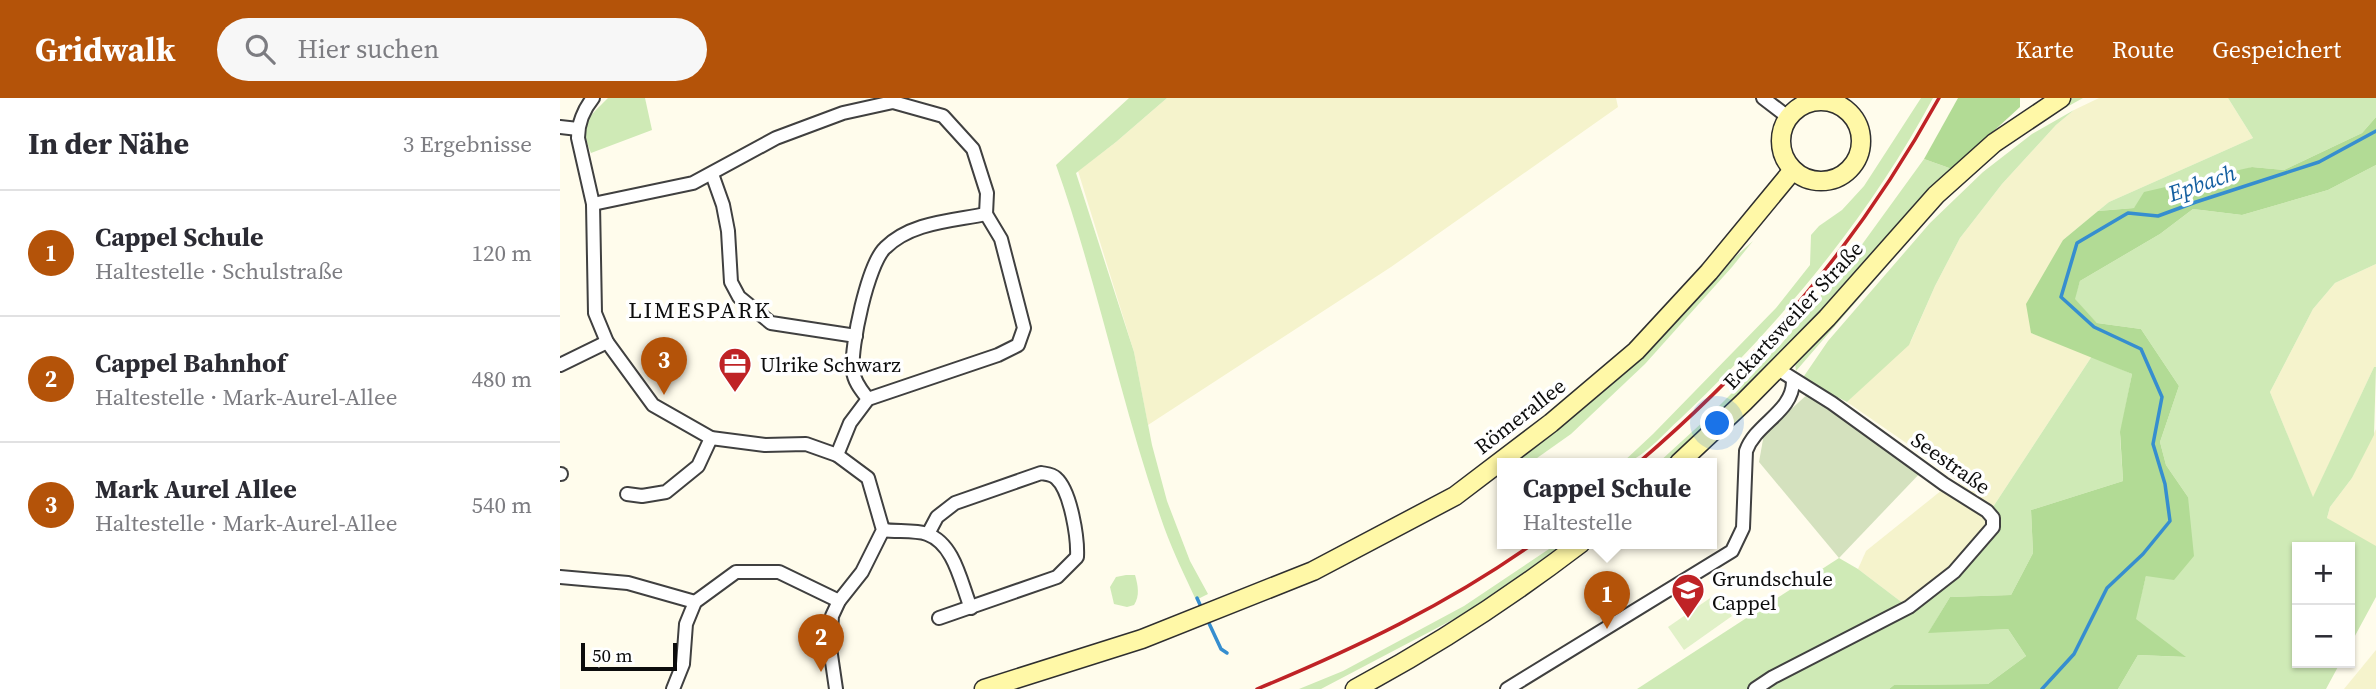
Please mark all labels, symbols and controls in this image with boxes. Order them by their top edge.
search box [217,18,707,81]
text: Gridwalk [35,27,175,72]
icon: search [241,30,279,68]
text: Hier suchen [297,31,439,67]
text: Karte [2015,33,2074,66]
text: Route [2112,33,2174,66]
text: Gespeichert [2212,33,2341,66]
text: In der Nähe [28,123,189,164]
text: 3 Ergebnisse [403,128,532,160]
water label: Epbach [2163,156,2241,210]
text: Cappel Schule [95,219,264,255]
street label: Eckartsweiler Straße [1717,234,1869,396]
text: 1 [45,237,57,269]
text: 120 m [471,237,532,269]
text: Haltestelle · Schulstraße [95,255,343,287]
district label: LIMESPARK [628,294,772,326]
pin: 3 [641,337,687,395]
text: Cappel Bahnhof [95,345,286,381]
office icon: Ulrike Schwarz [716,345,754,394]
place label: Ulrike Schwarz [760,350,901,379]
text: 2 [45,363,57,395]
text: 480 m [471,363,532,395]
street label: Römerallee [1469,371,1571,461]
text: Haltestelle · Mark-Aurel-Allee [95,381,397,413]
your location [1700,406,1734,440]
street label: Seestraße [1906,425,1996,501]
popup [1497,458,1717,549]
text: Cappel Schule [1523,470,1691,506]
text: Mark Aurel Allee [95,471,297,507]
text: 3 [45,489,57,521]
text: 540 m [471,489,532,521]
text: Haltestelle [1523,506,1633,538]
text: Haltestelle · Mark-Aurel-Allee [95,507,397,539]
map controls [2292,542,2355,668]
button: + [2292,542,2355,605]
place label: Grundschule Cappel [1712,564,1833,617]
pin: 1 [1584,571,1630,629]
school or university icon: Grundschule Cappel [1669,571,1707,620]
button: − [2292,605,2355,668]
pin: 2 [798,614,844,672]
scale bar [581,640,677,672]
text: 50 m [592,642,633,668]

